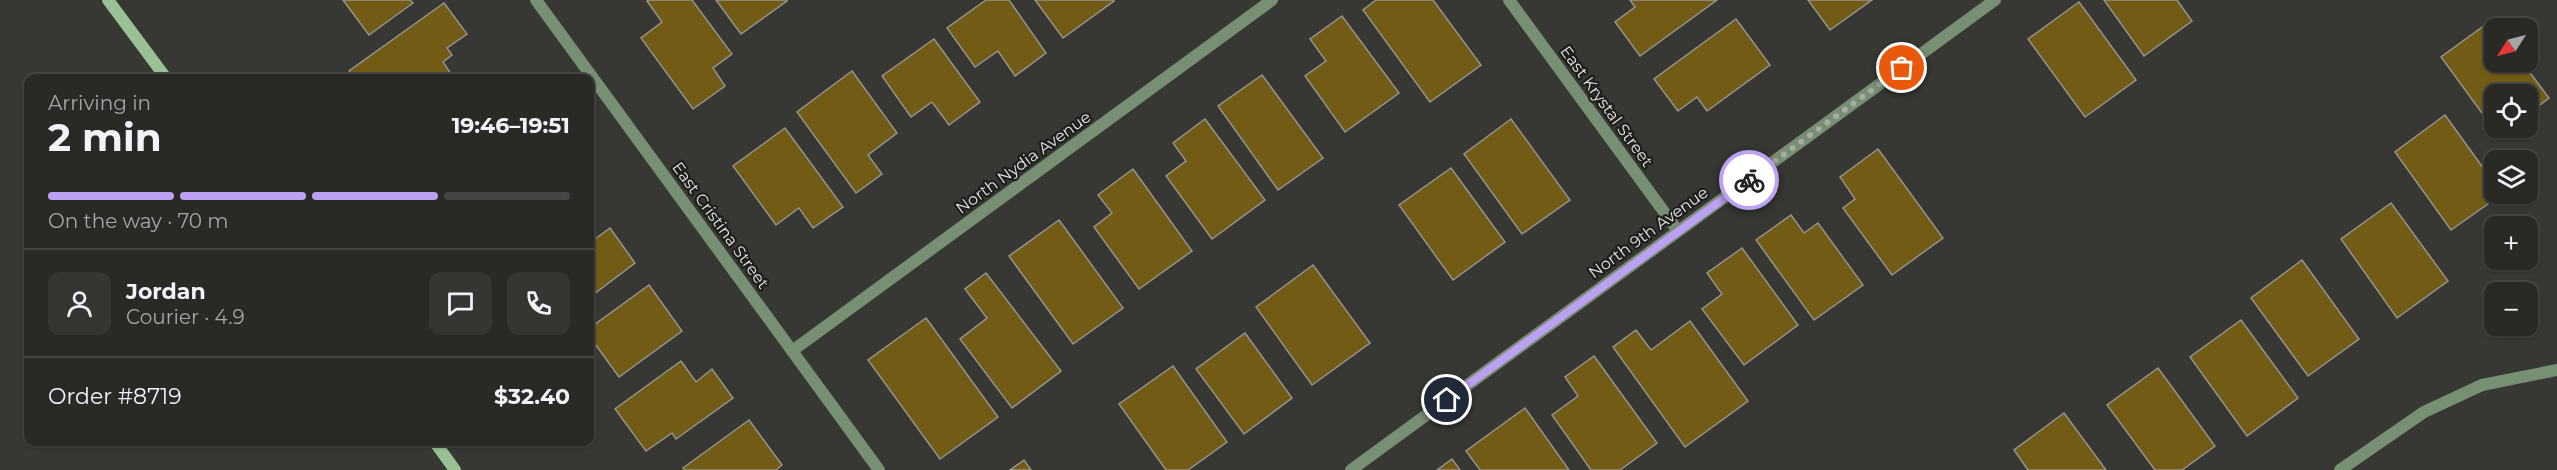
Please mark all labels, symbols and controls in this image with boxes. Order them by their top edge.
north arrow [2484,18,2538,72]
map controls [2484,18,2538,336]
street label: East Krystal Street [1556,42,1657,171]
pin [1876,42,1927,93]
icon: bag [1885,51,1918,84]
button: locate [2484,84,2538,138]
text: Arriving in [48,91,151,115]
street label: North Nydia Avenue [952,107,1094,218]
text: 19:46–19:51 [452,112,570,139]
text: 2 min [48,113,162,161]
courier [1719,150,1779,210]
button: layers [2484,150,2538,204]
street label: East Cristina Street [668,158,773,293]
icon: bike [1733,164,1766,197]
street label: North 9th Avenue [1585,183,1712,282]
text: On the way · 70 m [48,209,229,233]
button: + [2484,216,2538,270]
button: person [48,272,111,335]
button: chat [429,272,492,335]
button: phone [507,272,570,335]
text: Jordan [126,278,206,305]
button: − [2484,282,2538,336]
text: Courier · 4.9 [126,305,245,329]
pin [1421,374,1472,425]
text: Order #8719 [48,383,182,410]
text: $32.40 [494,383,570,410]
icon: home [1430,383,1463,416]

